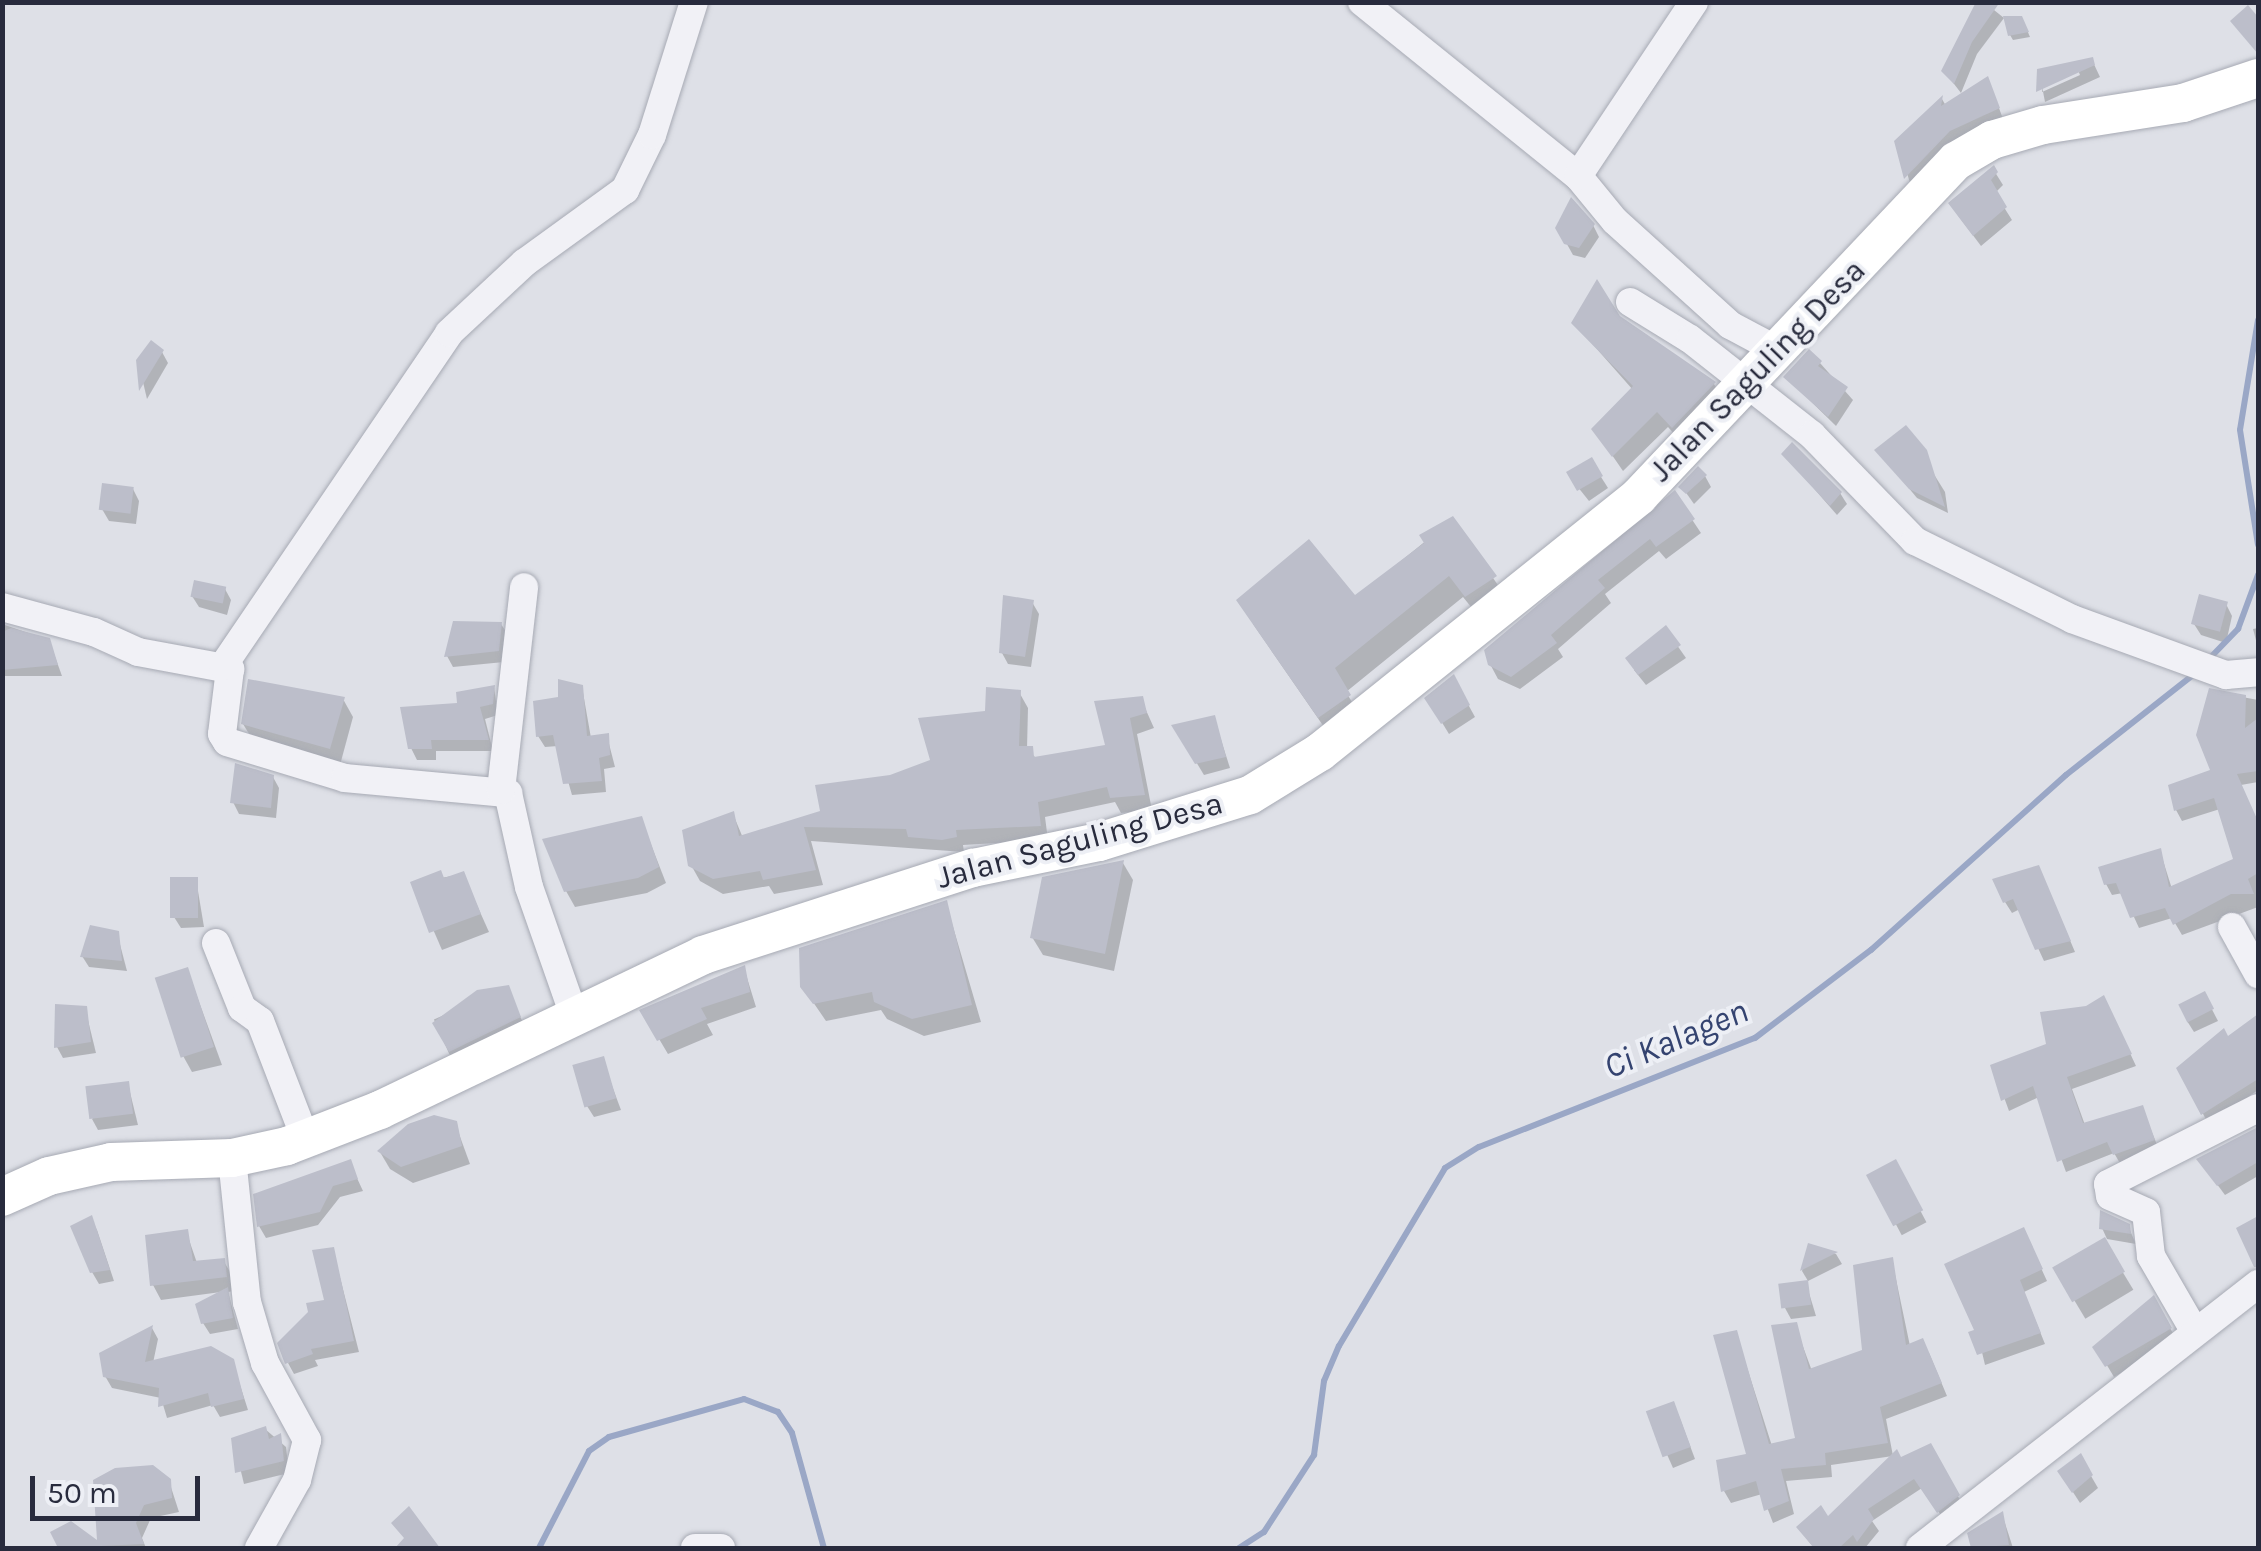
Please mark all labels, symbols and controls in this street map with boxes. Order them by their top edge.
street label: Jalan Saguling Desa [1642,252,1874,490]
street label: Jalan Saguling Desa [933,784,1227,898]
water label: Ci Kalagen [1598,990,1754,1088]
scale bar [35,1456,205,1518]
text: 50 m [47,1475,117,1511]

